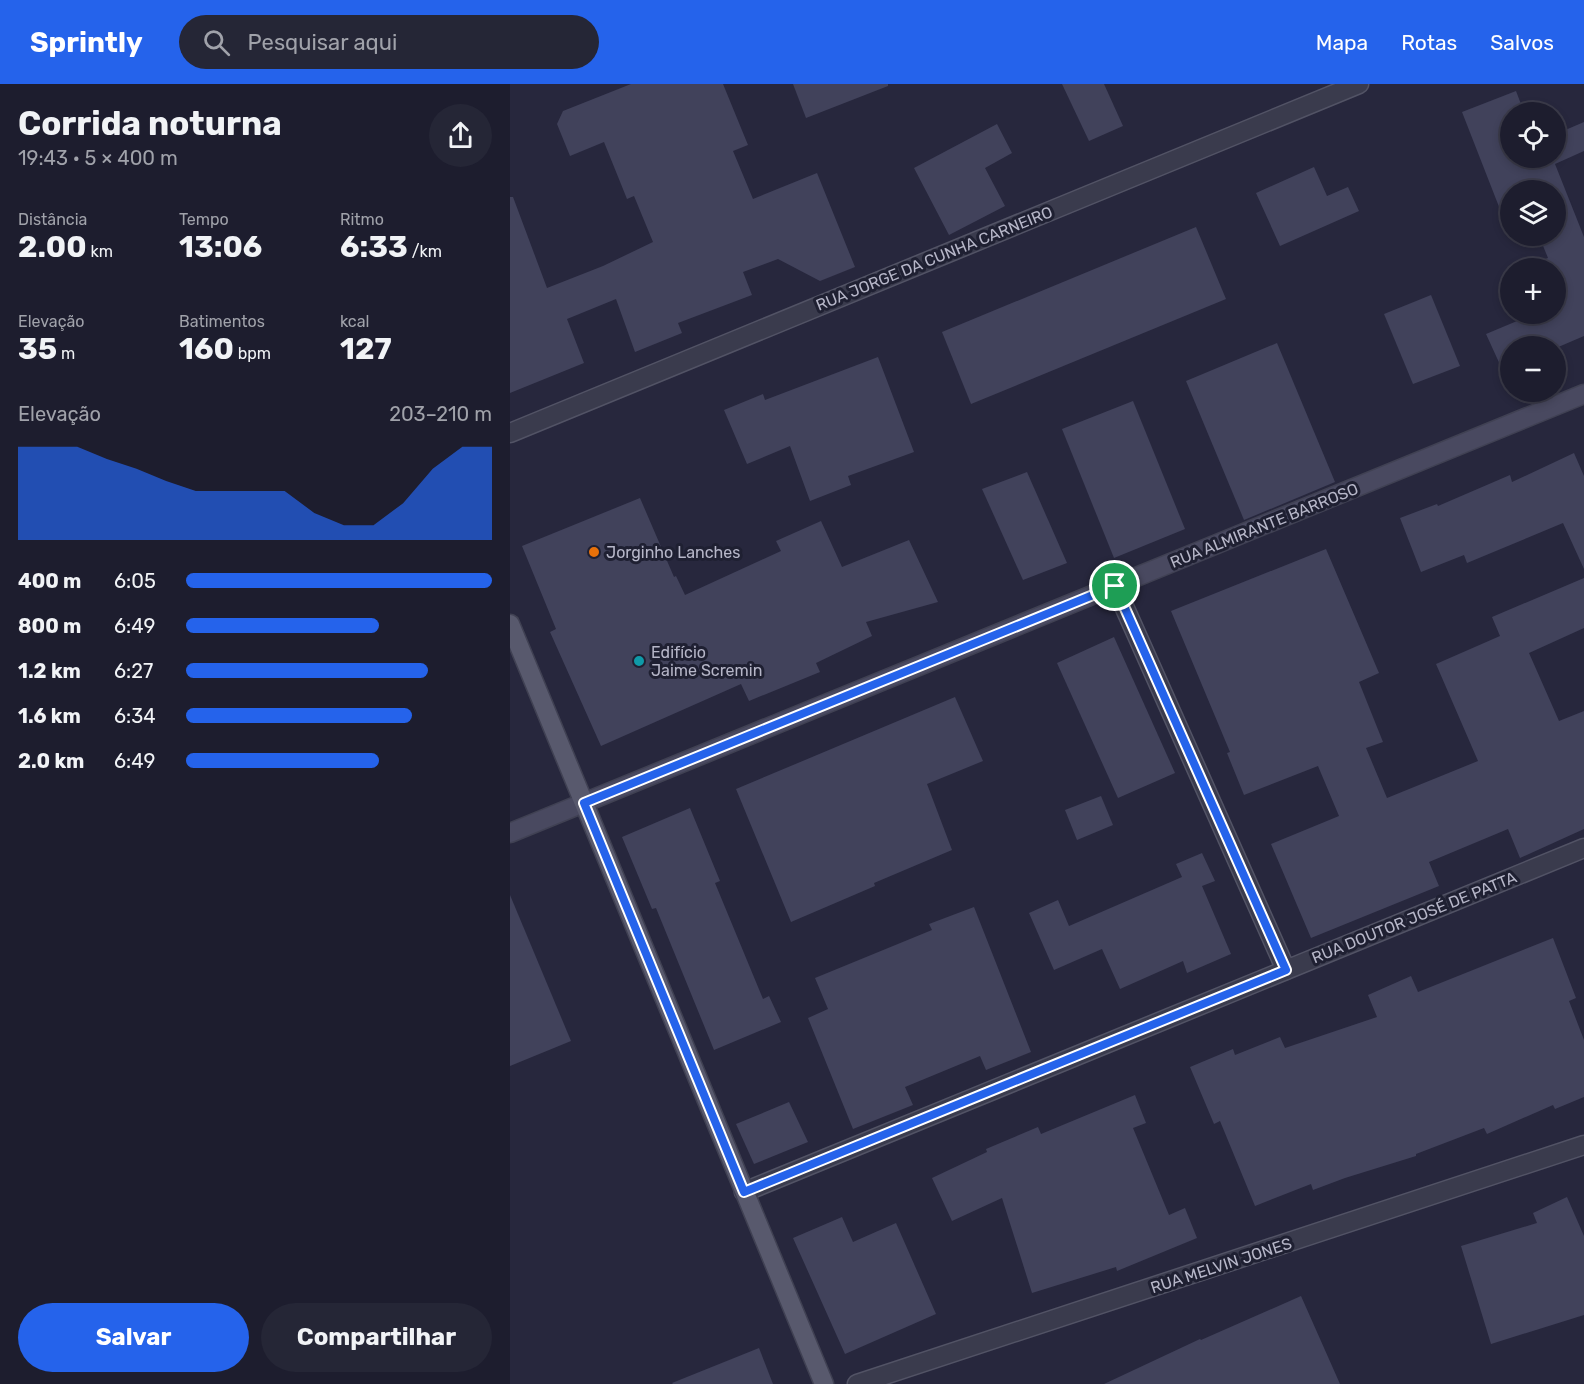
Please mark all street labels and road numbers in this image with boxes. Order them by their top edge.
street label: RUA JORGE DA CUNHA CARNEIRO [813,202,1055,315]
street label: RUA ALMIRANTE BARROSO [1167,479,1361,572]
street label: RUA DOUTOR JOSÉ DE PATTA [1309,867,1520,967]
street label: RUA MELVIN JONES [1148,1234,1294,1297]

